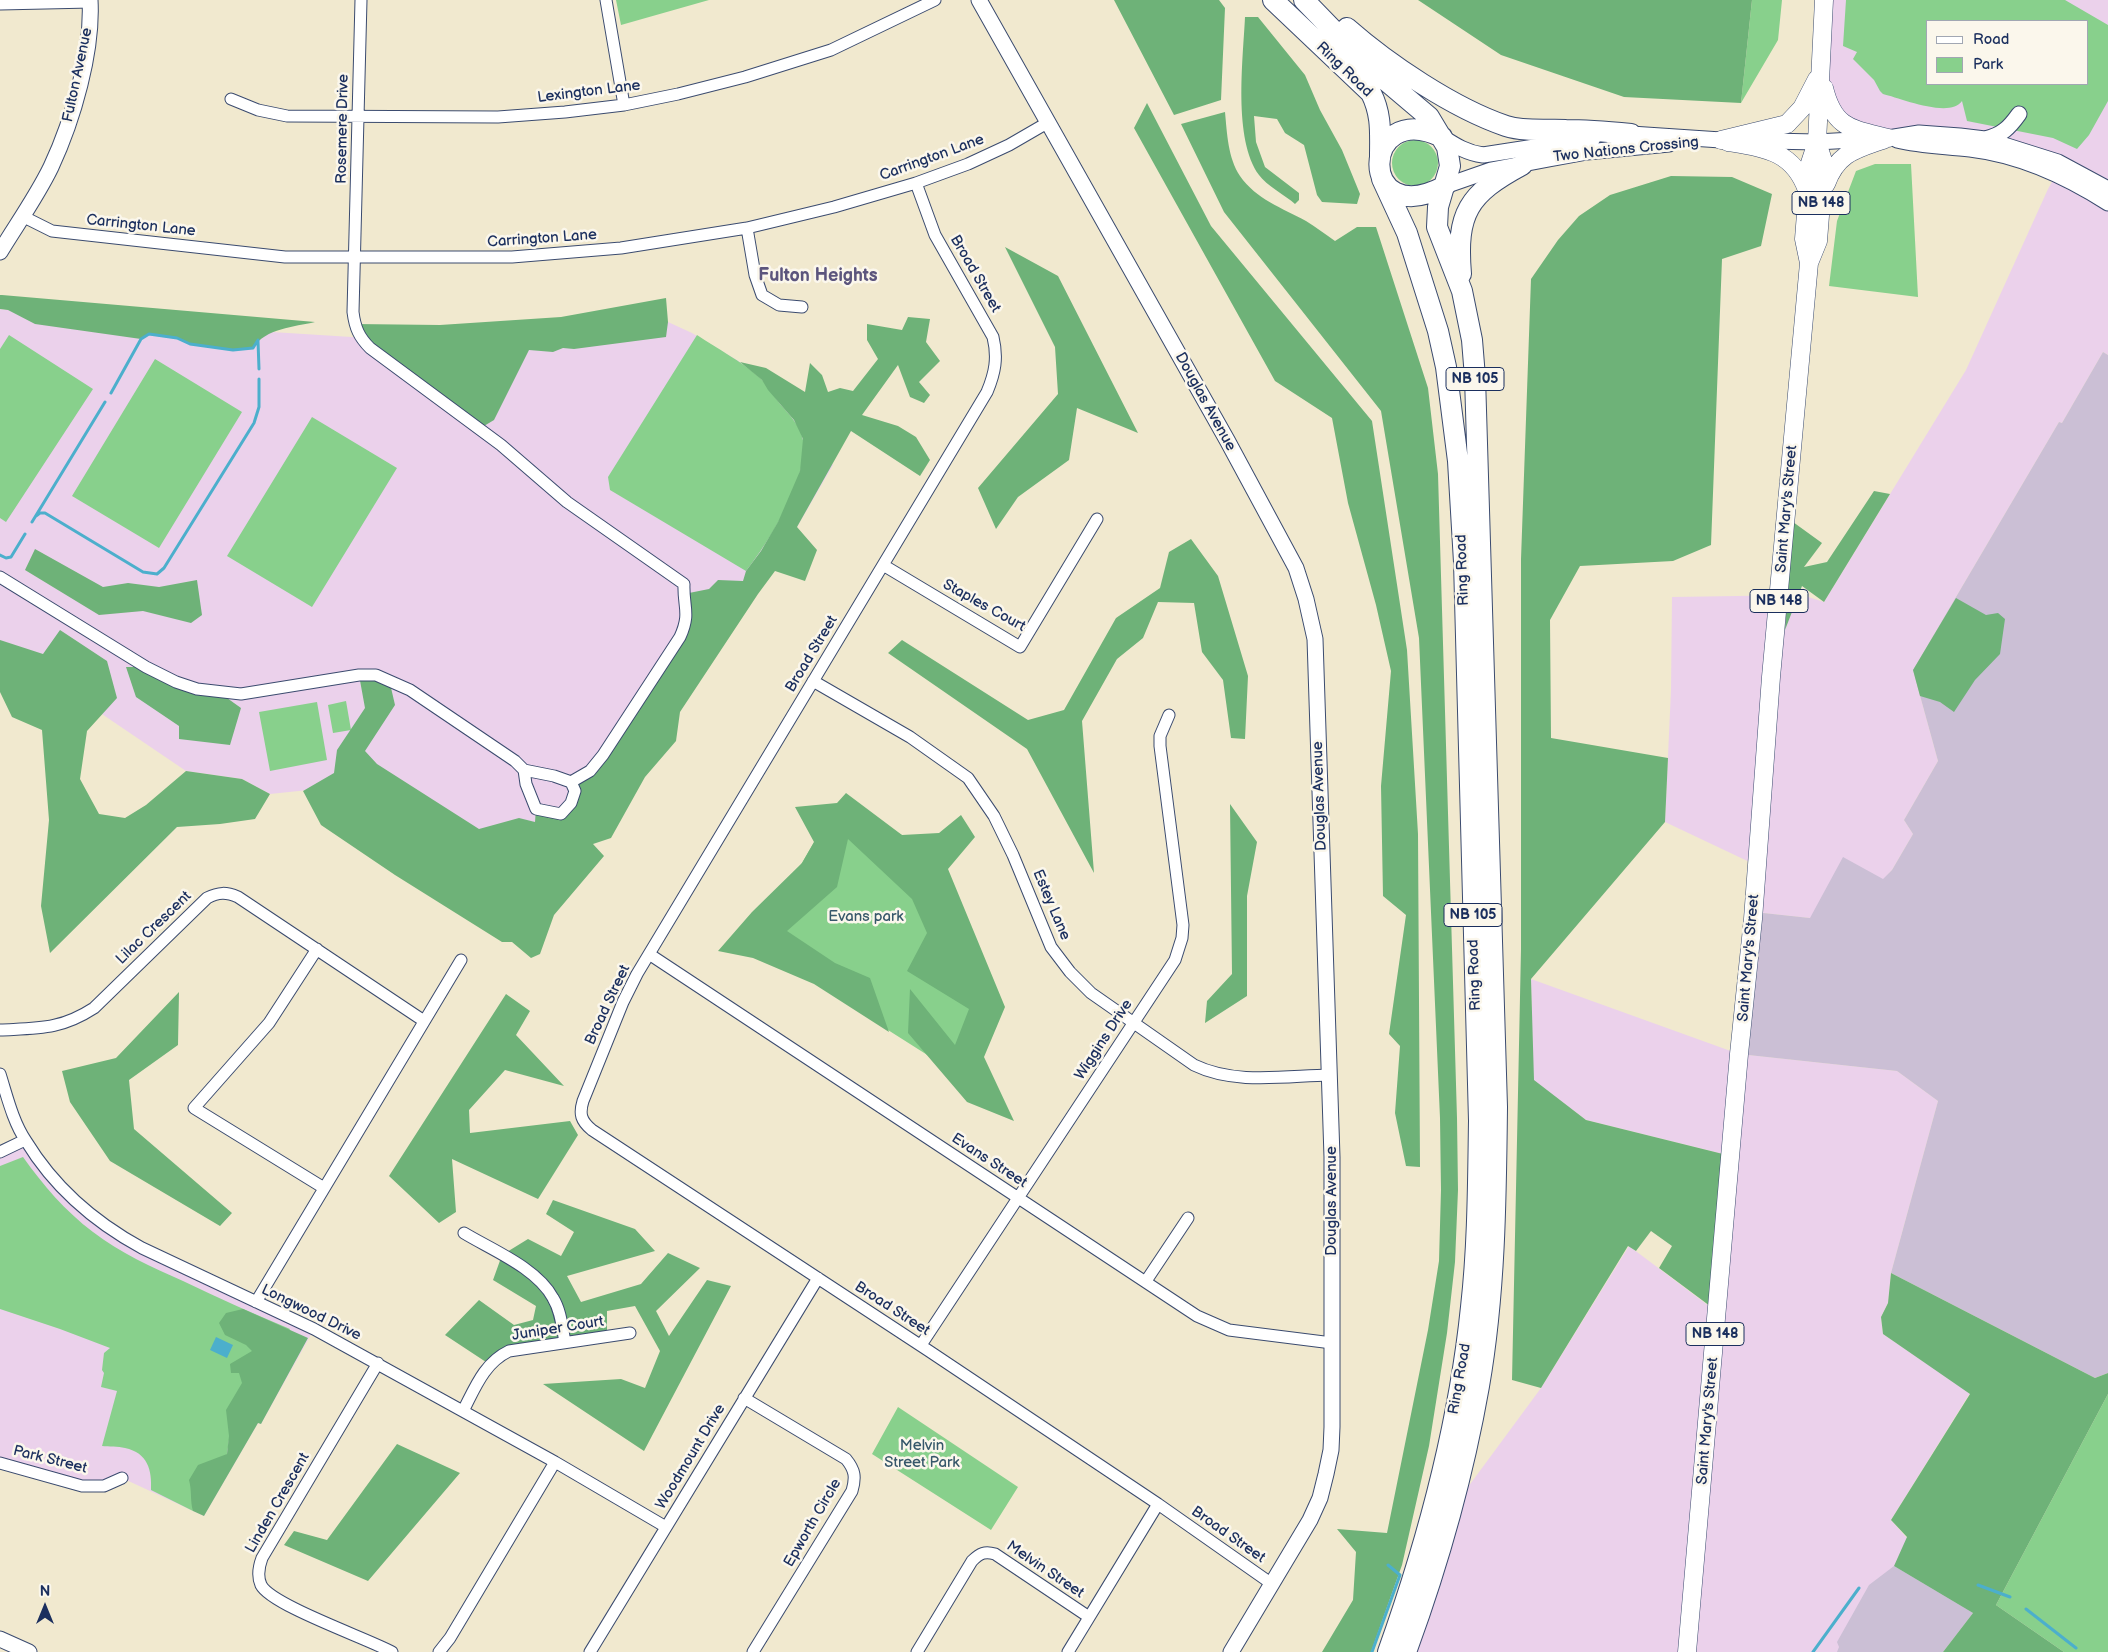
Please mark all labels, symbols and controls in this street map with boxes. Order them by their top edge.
legend [1926,20,2088,85]
street label: Fulton Avenue [59,26,97,124]
text: Road [1973,30,2009,49]
street label: Ring Road [1312,39,1376,101]
text: Park [1973,55,2003,74]
street label: Rosemere Drive [333,74,353,184]
street label: Lexington Lane [536,77,642,107]
street label: Carrington Lane [877,131,987,185]
street label: Two Nations Crossing [1552,133,1700,167]
road number: NB 148 [1792,192,1850,214]
street label: Carrington Lane [85,211,197,241]
street label: Carrington Lane [487,226,597,252]
street label: Broad Street [946,232,1004,316]
district label: Fulton Heights [758,265,878,287]
street label: Douglas Avenue [1171,350,1239,454]
road number: NB 105 [1446,368,1504,390]
street label: Saint Mary's Street [1772,445,1802,573]
street label: Ring Road [1453,534,1473,606]
street label: Staples Court [940,576,1028,636]
road number: NB 148 [1750,590,1808,612]
street label: Broad Street [782,612,842,696]
street label: Douglas Avenue [1309,741,1331,851]
street label: Estey Lane [1028,867,1074,943]
street label: Lilac Crescent [113,888,195,968]
street label: Saint Mary's Street [1734,894,1764,1022]
road number: NB 105 [1444,904,1502,926]
park label: Evans park [828,908,904,926]
street label: Ring Road [1465,939,1485,1011]
street label: Broad Street [582,962,634,1048]
street label: Wiggins Drive [1071,996,1137,1084]
street label: Evans Street [948,1130,1030,1192]
street label: Douglas Avenue [1323,1146,1341,1256]
street label: Broad Street [851,1278,933,1340]
street label: Longwood Drive [258,1281,364,1345]
street label: Juniper Court [511,1313,605,1345]
road number: NB 148 [1686,1322,1744,1346]
street label: Ring Road [1445,1342,1475,1416]
street label: Saint Mary's Street [1693,1357,1723,1485]
street label: Woodmount Drive [652,1401,730,1513]
park label: Melvin Street Park [884,1437,960,1472]
street label: Park Street [11,1442,89,1478]
street label: Linden Crescent [242,1450,314,1556]
street label: Epworth Circle [780,1476,846,1570]
street label: Broad Street [1188,1503,1268,1567]
street label: Melvin Street [1003,1537,1087,1603]
north arrow [20,1582,70,1632]
text: N [40,1583,50,1600]

